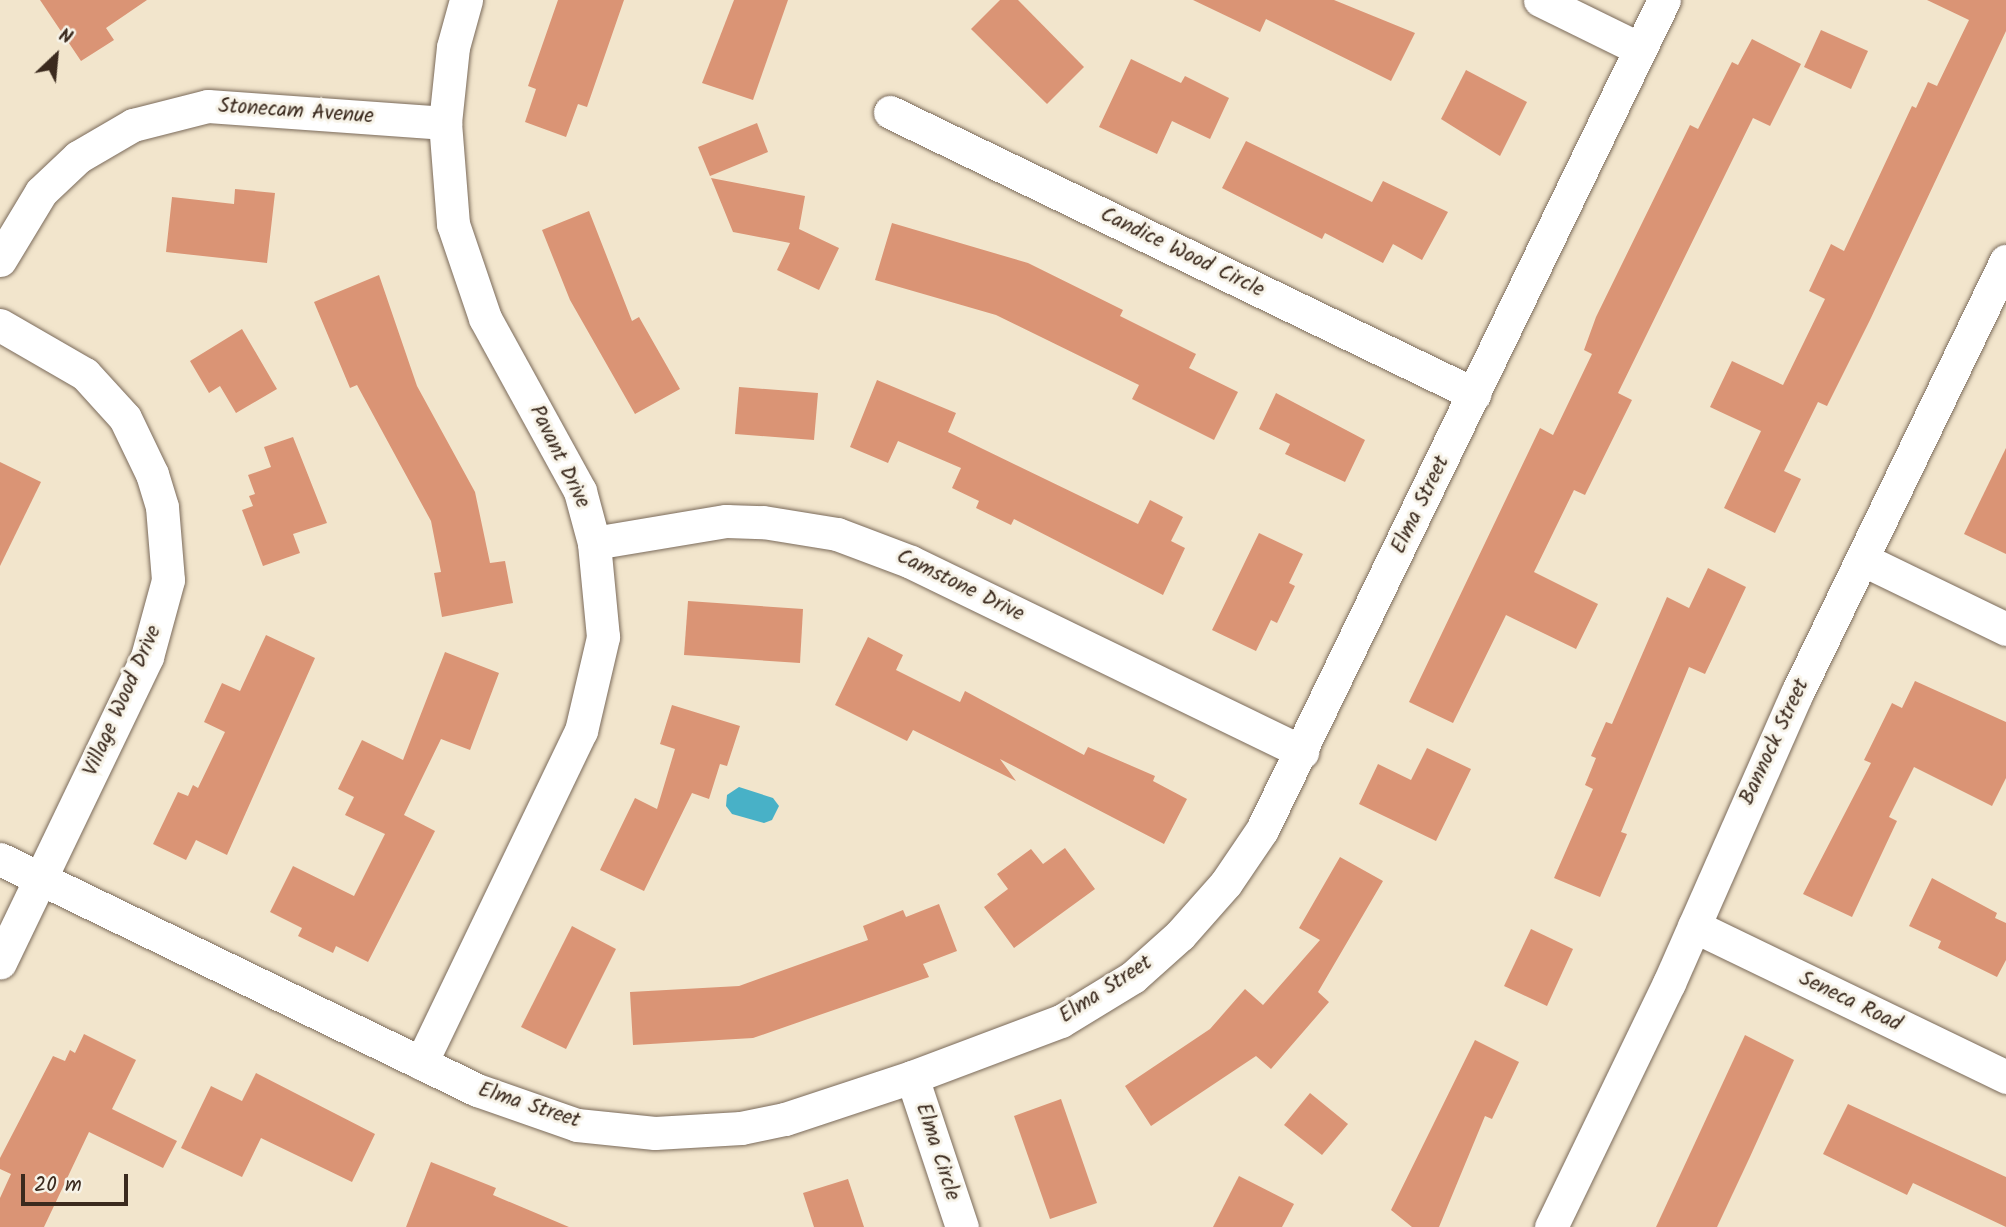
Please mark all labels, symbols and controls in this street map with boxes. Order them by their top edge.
north arrow [21,21,91,91]
text: N [53,21,77,53]
street label: Stonecam Avenue [218,94,374,130]
street label: Candice Wood Circle [1096,202,1268,304]
street label: Pavant Drive [523,401,595,513]
street label: Elma Street [1387,452,1455,558]
street label: Camstone Drive [892,544,1028,628]
street label: Village Wood Drive [78,622,168,780]
street label: Bannock Street [1735,675,1815,809]
street label: Elma Street [1055,951,1157,1029]
street label: Seneca Road [1795,966,1905,1038]
street label: Elma Street [475,1078,583,1134]
street label: Elma Circle [909,1100,965,1204]
scale bar [24,1160,131,1204]
text: 20 m [34,1169,82,1202]

